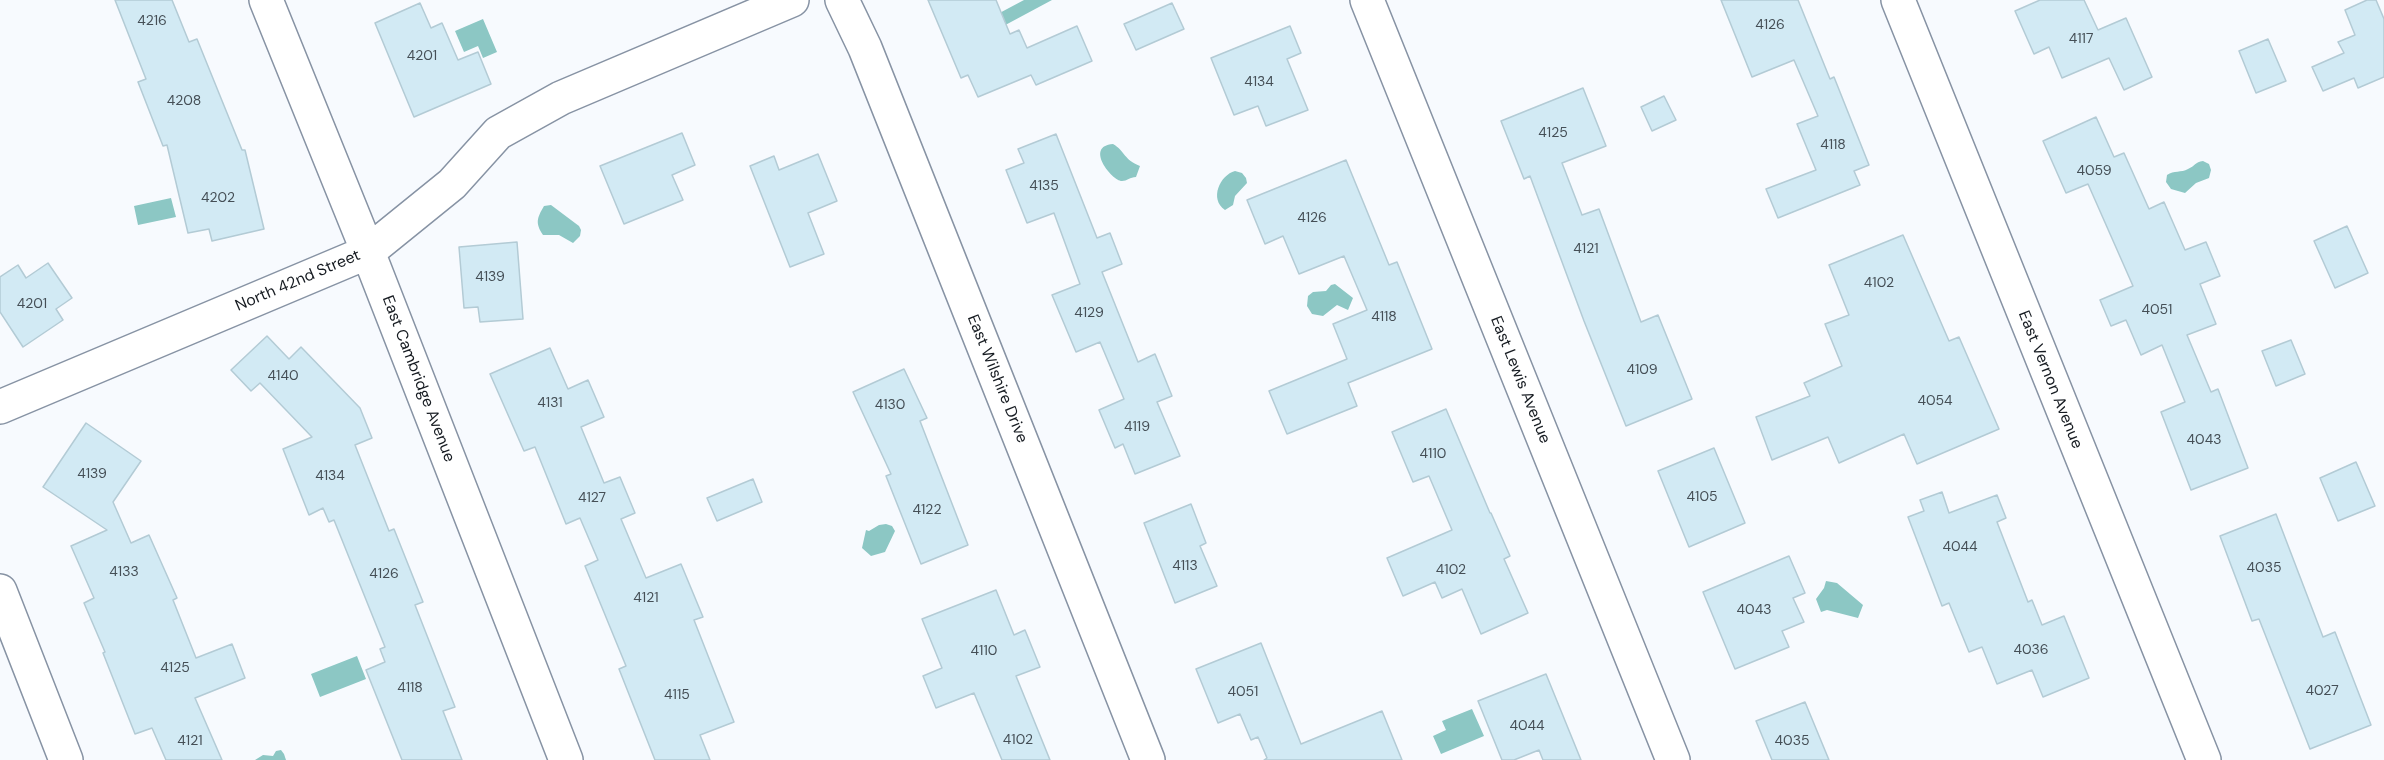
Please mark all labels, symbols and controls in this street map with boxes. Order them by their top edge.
house number: 4216 [137,13,167,29]
house number: 4126 [1755,17,1785,33]
house number: 4117 [2069,31,2093,47]
house number: 4201 [407,48,437,64]
house number: 4134 [1244,74,1274,90]
house number: 4208 [167,93,201,109]
house number: 4125 [1538,125,1568,141]
house number: 4118 [1820,137,1846,153]
house number: 4059 [2077,163,2111,179]
house number: 4135 [1029,178,1059,194]
house number: 4202 [201,190,235,206]
house number: 4126 [1297,210,1327,226]
house number: 4121 [1573,241,1599,257]
street label: North 42nd Street [233,246,363,316]
house number: 4139 [475,269,505,285]
house number: 4102 [1864,275,1894,291]
street label: East Cambridge Avenue [377,293,459,465]
house number: 4201 [17,296,47,312]
house number: 4051 [2142,302,2172,318]
house number: 4129 [1074,305,1104,321]
street label: East Vernon Avenue [2014,308,2086,452]
house number: 4118 [1371,309,1397,325]
street label: East Wilshire Drive [962,312,1032,446]
street label: East Lewis Avenue [1486,314,1554,446]
house number: 4109 [1626,362,1658,378]
house number: 4140 [268,368,298,384]
house number: 4054 [1917,393,1953,409]
house number: 4131 [537,395,563,411]
house number: 4130 [875,397,905,413]
house number: 4119 [1124,419,1150,435]
house number: 4043 [2187,432,2221,448]
house number: 4110 [1420,446,1446,462]
house number: 4139 [77,466,107,482]
house number: 4134 [315,468,345,484]
house number: 4105 [1687,489,1717,505]
house number: 4127 [578,490,606,506]
house number: 4122 [913,502,941,518]
house number: 4044 [1942,539,1978,555]
house number: 4113 [1172,558,1198,574]
house number: 4035 [2247,560,2281,576]
house number: 4102 [1436,562,1466,578]
house number: 4133 [109,564,139,580]
house number: 4126 [369,566,399,582]
house number: 4121 [633,590,659,606]
house number: 4043 [1737,602,1771,618]
house number: 4036 [2013,642,2049,658]
house number: 4110 [971,643,997,659]
house number: 4125 [160,660,190,676]
house number: 4118 [397,680,423,696]
house number: 4027 [2305,683,2339,699]
house number: 4051 [1228,684,1258,700]
house number: 4115 [664,687,690,703]
house number: 4044 [1509,718,1545,734]
house number: 4102 [1003,732,1033,748]
house number: 4121 [177,733,203,749]
house number: 4035 [1775,733,1809,749]

